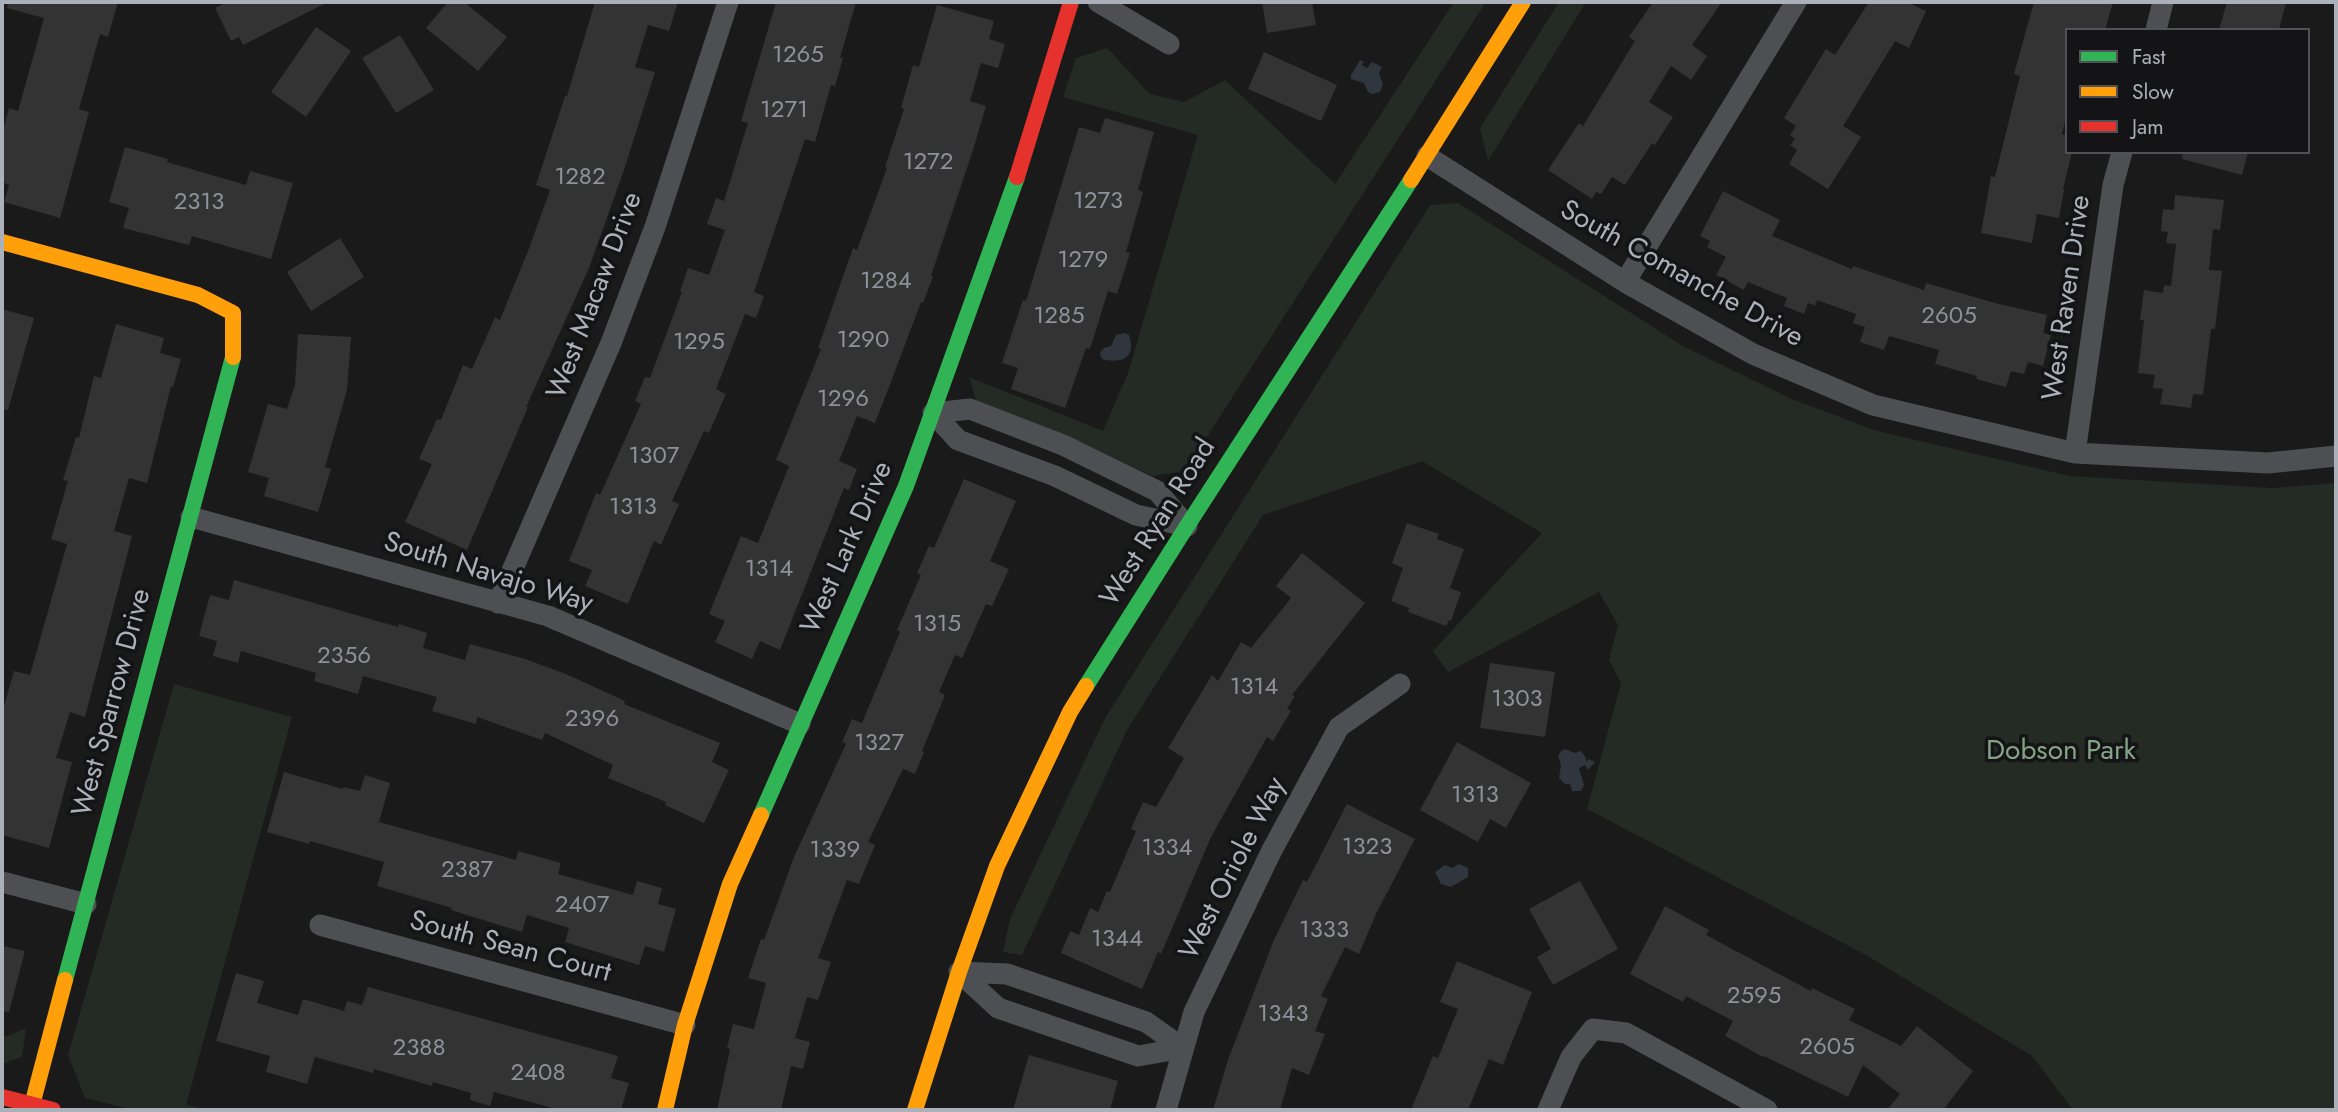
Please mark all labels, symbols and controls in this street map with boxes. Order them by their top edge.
legend [2065,28,2310,154]
house number: 1265 [772,42,824,70]
text: Fast [2132,42,2165,72]
text: Slow [2132,77,2174,107]
house number: 1271 [760,97,808,125]
text: Jam [2132,112,2164,142]
house number: 1272 [903,149,953,177]
house number: 1282 [554,164,606,192]
street label: West Macaw Drive [541,188,651,404]
house number: 1273 [1073,188,1123,216]
house number: 2313 [174,189,224,217]
street label: West Raven Drive [2037,193,2099,403]
street label: South Comanche Drive [1554,194,1808,356]
house number: 1279 [1058,247,1108,275]
house number: 1284 [860,268,912,296]
house number: 1285 [1033,303,1085,331]
house number: 2605 [1921,303,1977,331]
house number: 1290 [837,327,889,355]
house number: 1295 [673,329,725,357]
house number: 1296 [817,386,869,414]
street label: West Ryan Road [1094,433,1224,613]
house number: 1307 [629,443,679,471]
street label: West Lark Drive [795,457,901,639]
house number: 1313 [609,494,657,522]
street label: South Navajo Way [379,526,597,622]
house number: 1314 [745,556,793,584]
street label: West Sparrow Drive [66,585,160,821]
house number: 1315 [913,611,961,639]
house number: 2356 [317,643,371,671]
house number: 1314 [1230,674,1278,702]
house number: 1303 [1491,686,1543,714]
house number: 2396 [565,706,619,734]
house number: 1327 [854,730,904,758]
park label: Dobson Park [1986,735,2136,769]
street label: West Oriole Way [1174,772,1294,966]
house number: 1313 [1451,782,1499,810]
house number: 1323 [1342,834,1392,862]
house number: 1334 [1142,835,1192,863]
house number: 1339 [810,837,860,865]
house number: 2387 [441,857,493,885]
house number: 2407 [555,892,609,920]
street label: South Sean Court [406,905,614,991]
house number: 1333 [1299,917,1349,945]
house number: 1344 [1091,926,1143,954]
house number: 2595 [1727,983,1781,1011]
house number: 1343 [1258,1001,1308,1029]
house number: 2605 [1799,1034,1855,1062]
house number: 2388 [393,1035,445,1063]
house number: 2408 [510,1060,566,1088]

